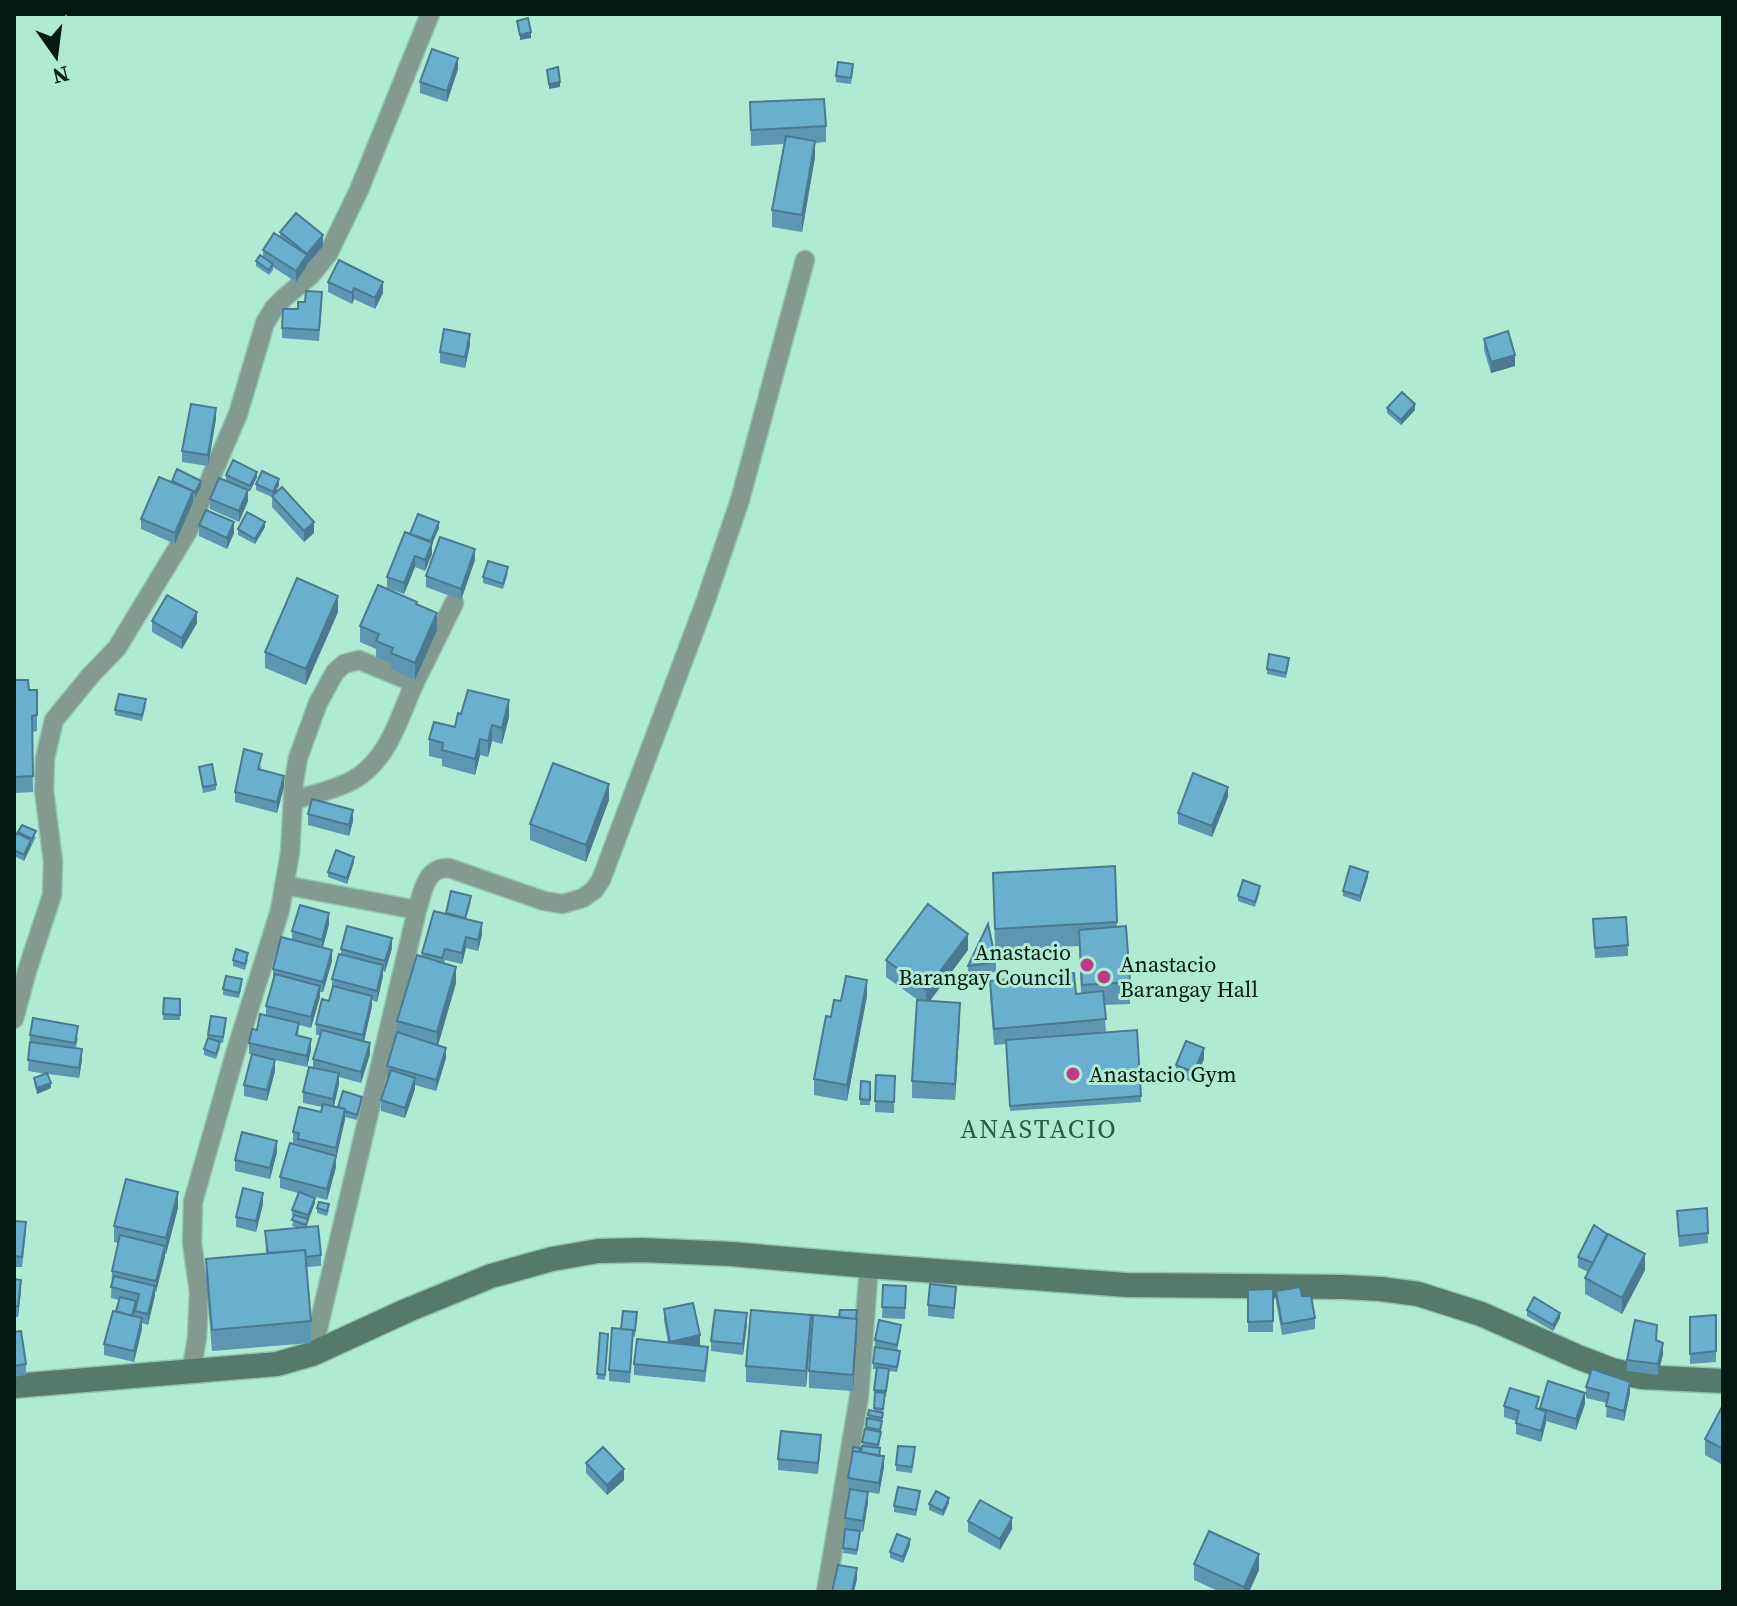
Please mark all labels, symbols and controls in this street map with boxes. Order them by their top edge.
north arrow [16,16,96,96]
text: N [49,59,72,92]
place label: Anastacio Barangay Council [899,937,1071,992]
place label: Anastacio Barangay Hall [1120,949,1258,1004]
marker: Anastacio Barangay Council [1078,956,1096,974]
marker: Anastacio Barangay Hall [1095,968,1113,986]
place label: Anastacio Gym [1089,1059,1237,1089]
marker: Anastacio Gym [1064,1065,1082,1083]
district label: ANASTACIO [960,1111,1118,1147]

